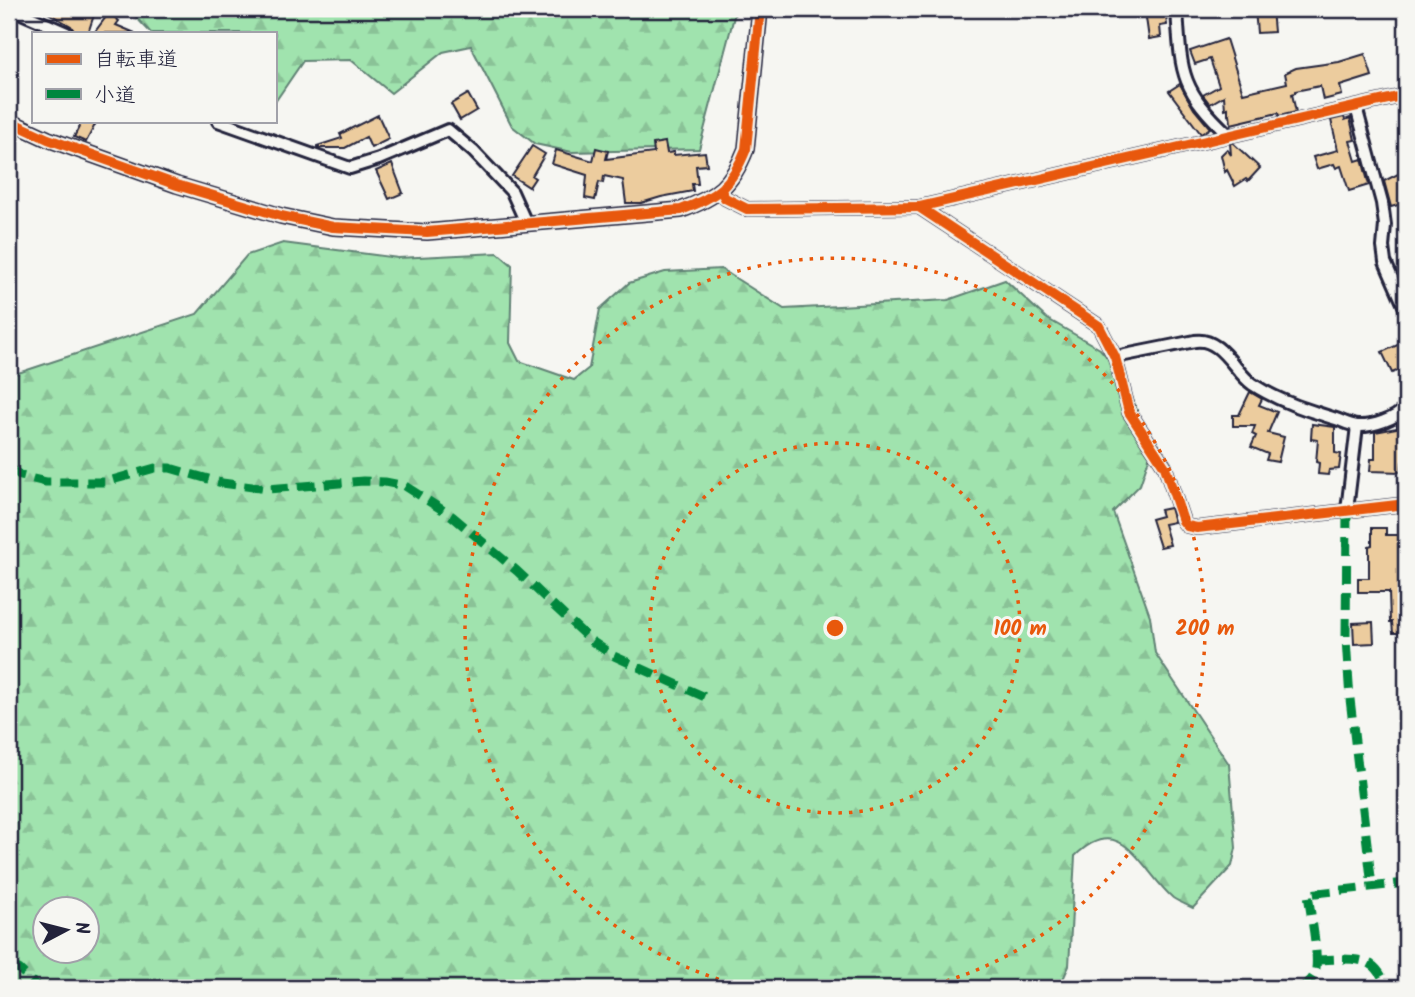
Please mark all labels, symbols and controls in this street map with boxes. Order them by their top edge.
legend [32,32,276,122]
text: 自転車道 [94,44,178,77]
text: 小道 [94,80,136,113]
text: 100 m [993,613,1047,646]
text: 200 m [1175,613,1235,646]
centre of rings [823,616,847,640]
north arrow [32,895,102,965]
text: N [65,920,97,936]

